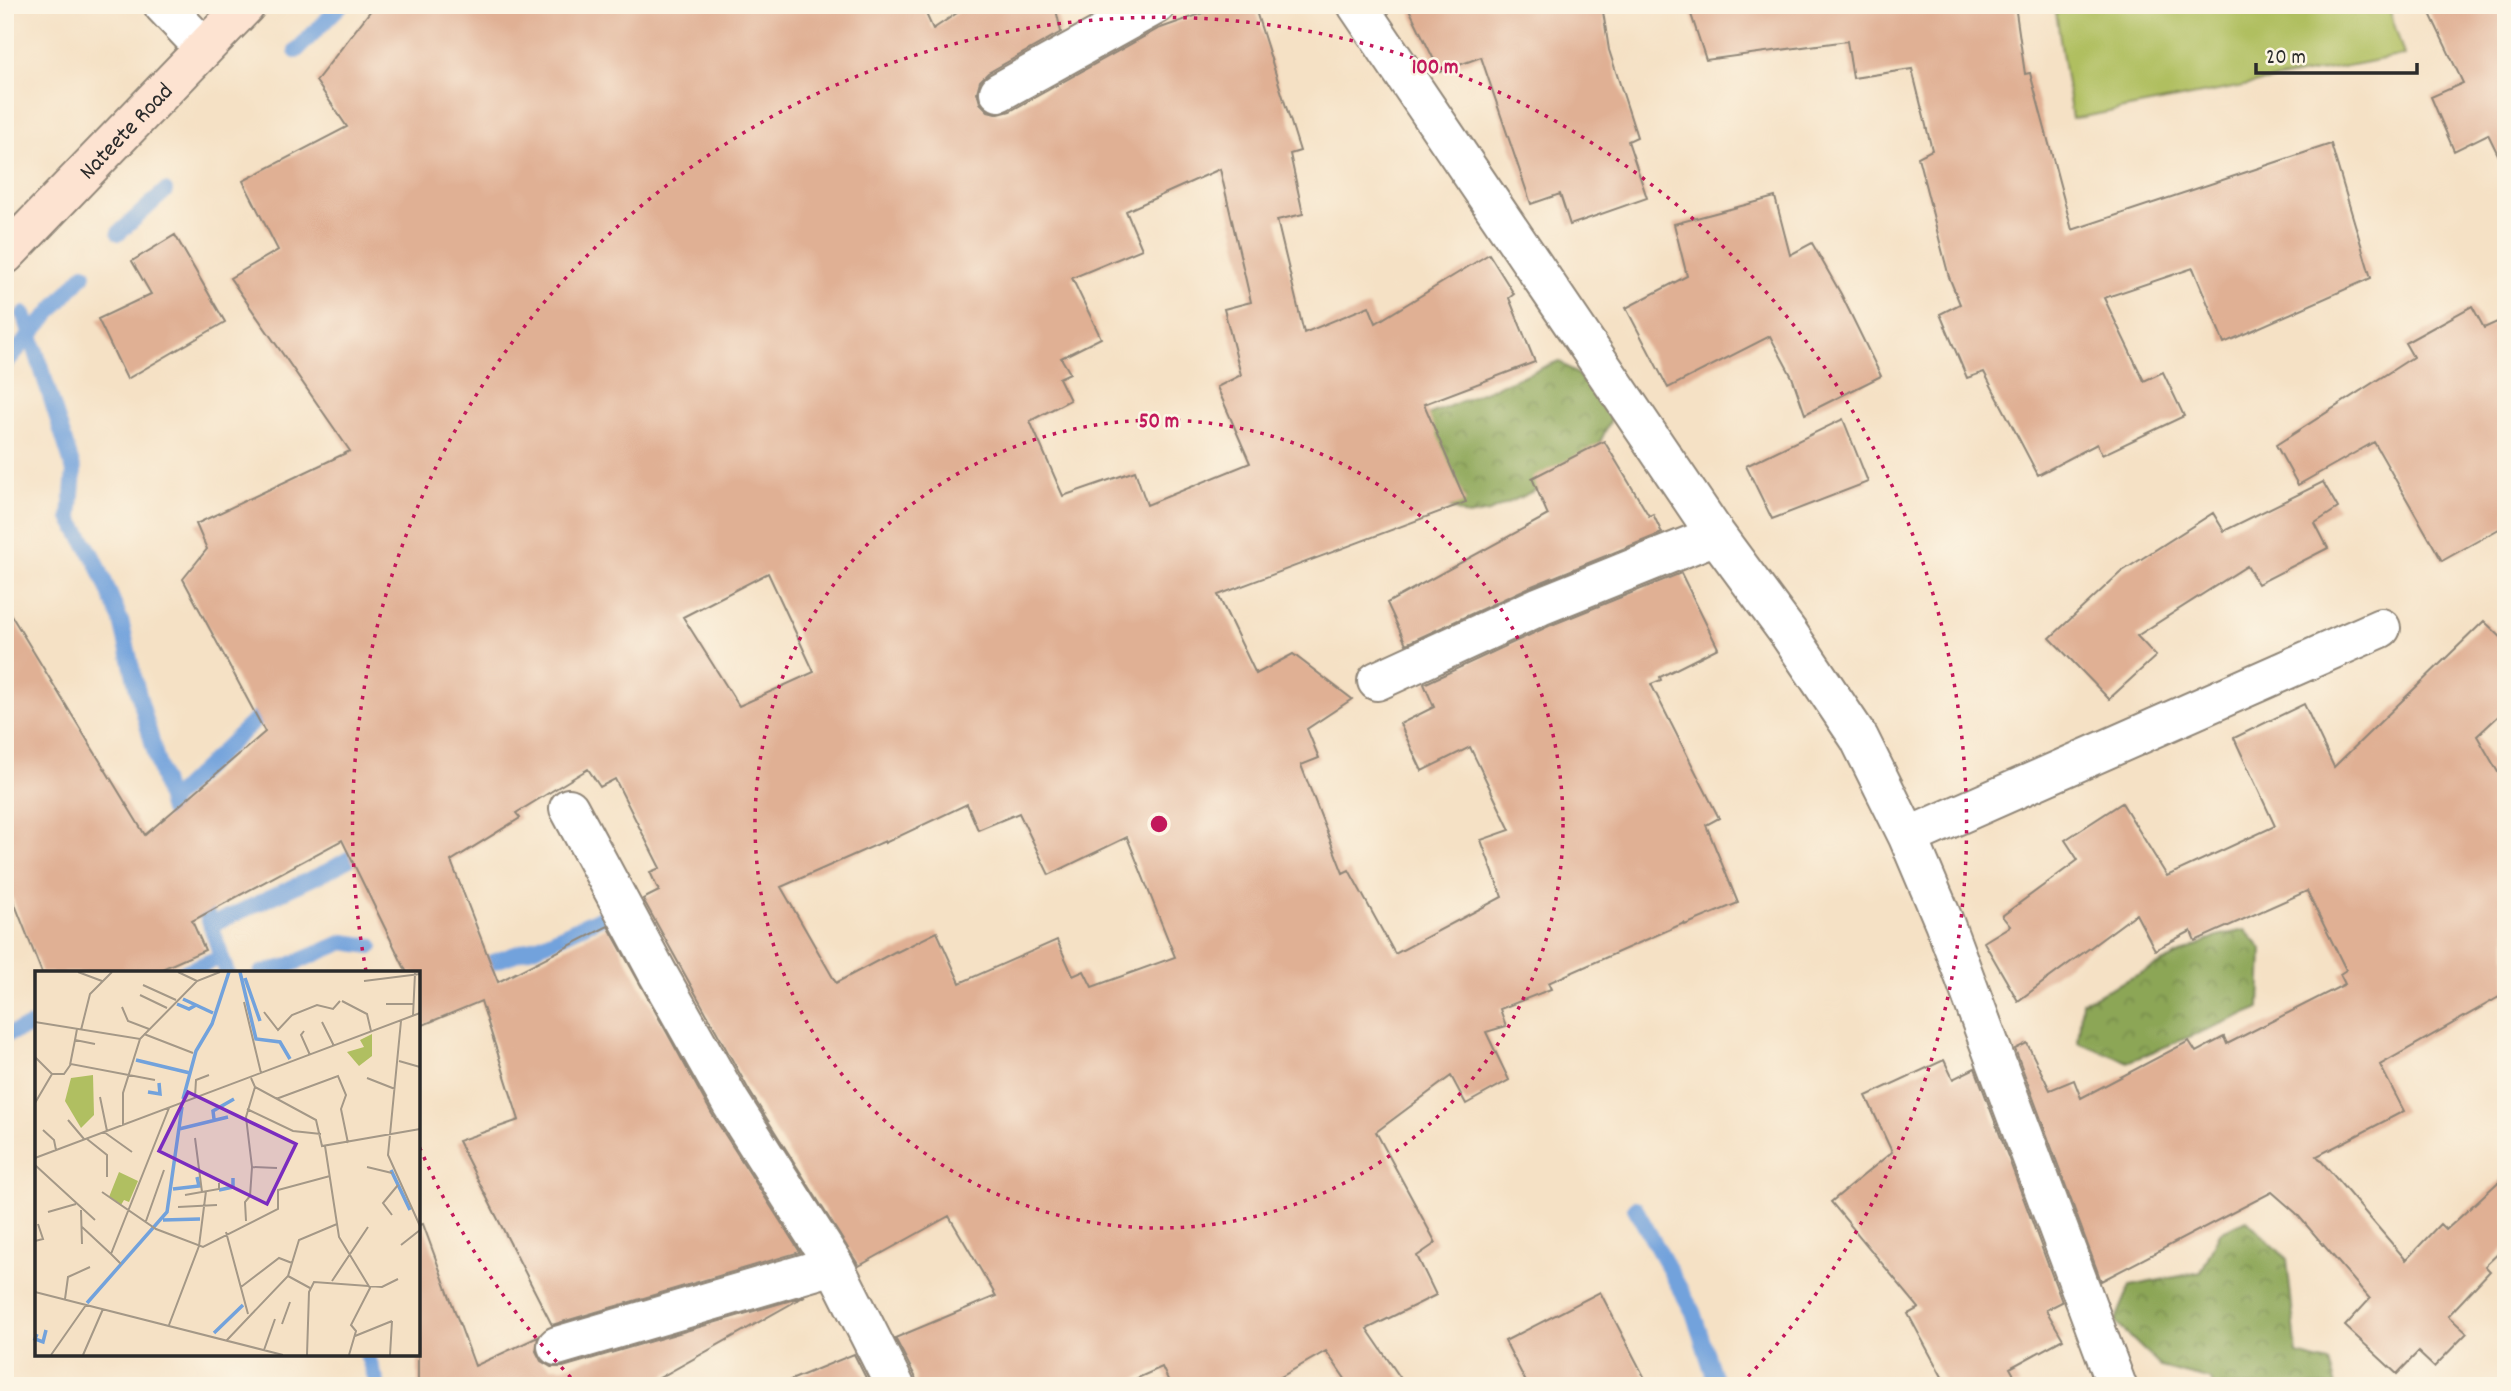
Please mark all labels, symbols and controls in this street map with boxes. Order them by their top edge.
scale bar [2256,32,2416,76]
text: 20 m [2266,44,2306,74]
text: 100 m [1412,54,1458,84]
street label: Nateete Road [72,76,182,189]
text: 50 m [1139,408,1179,438]
centre of rings [1147,812,1171,836]
inset map [35,971,420,1356]

